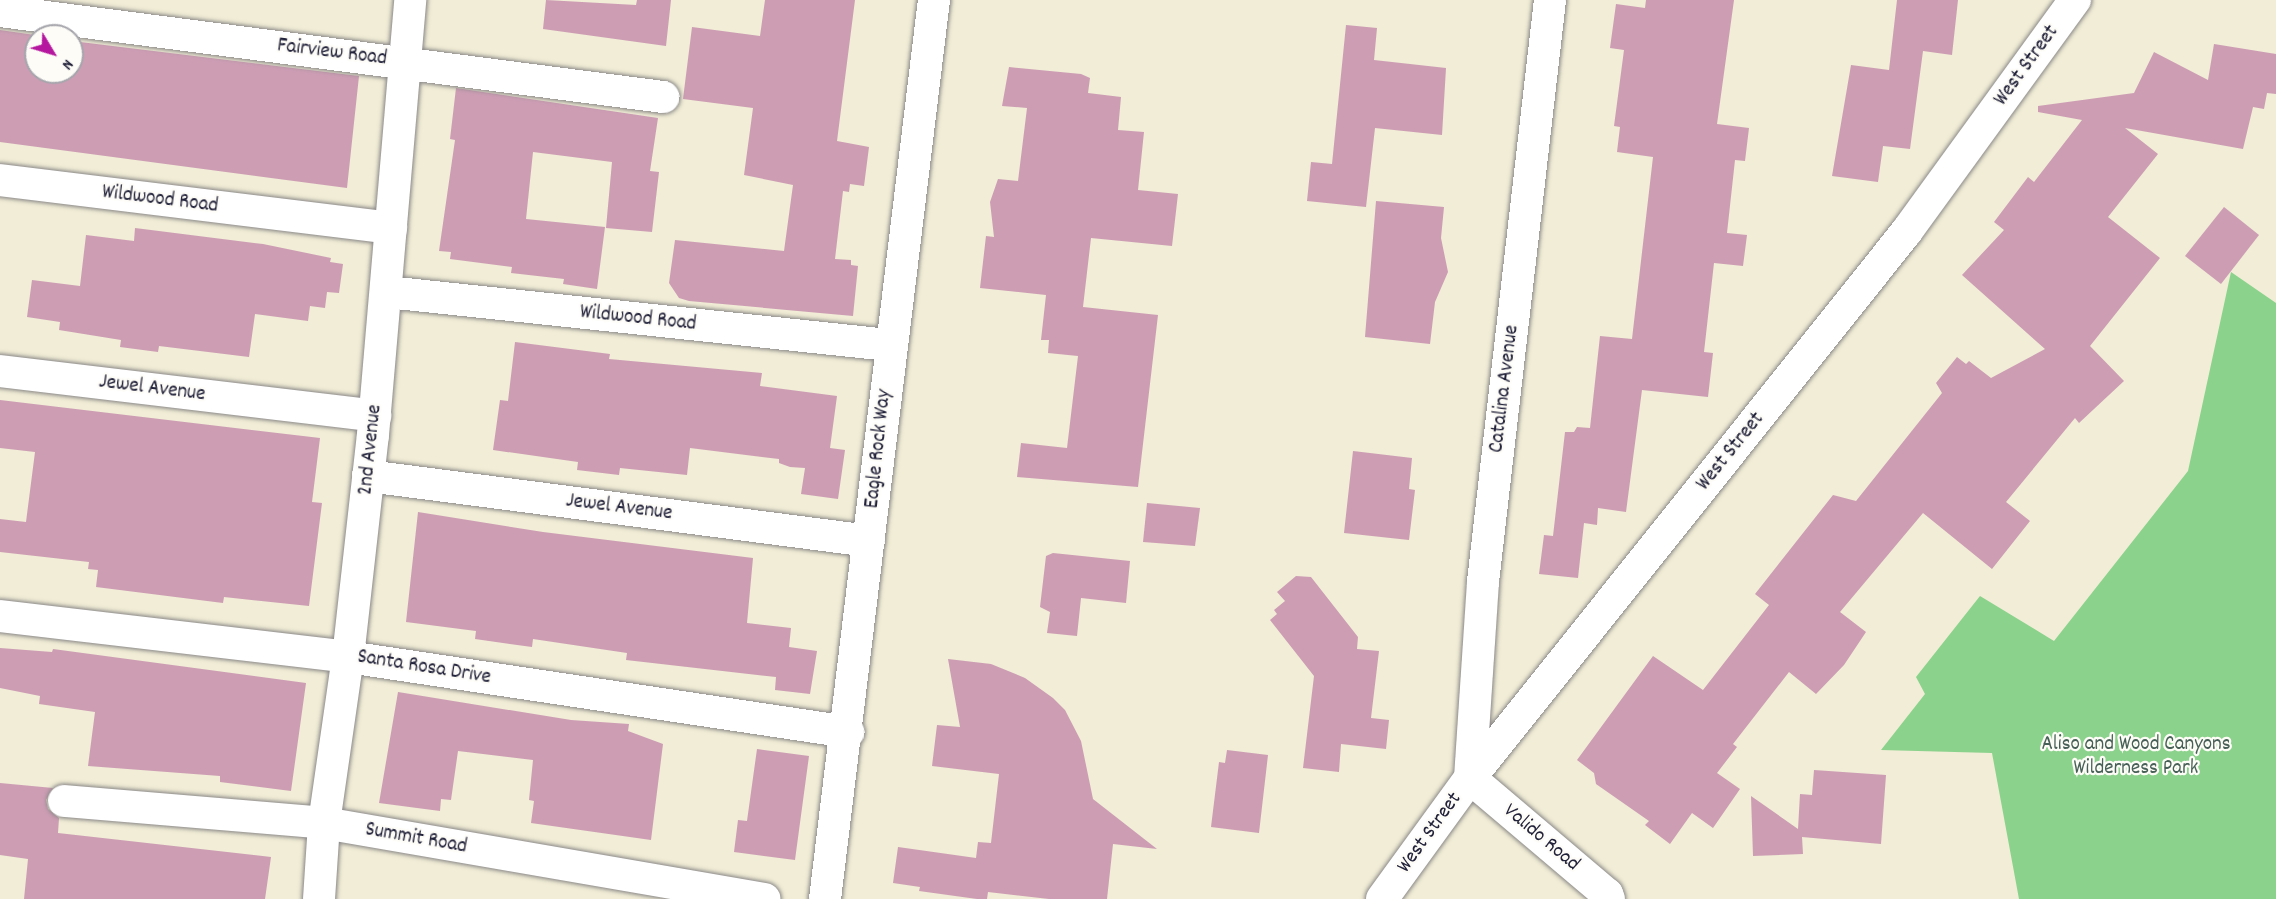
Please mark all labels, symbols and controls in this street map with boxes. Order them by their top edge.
street label: West Street [1989,21,2065,111]
north arrow [24,24,84,84]
street label: Fairview Road [276,34,388,72]
text: N [56,54,78,74]
street label: Wildwood Road [100,180,220,220]
street label: Wildwood Road [579,300,697,338]
street label: Catalina Avenue [1485,324,1525,454]
street label: Jewel Avenue [97,370,207,408]
street label: Eagle Rock Way [860,388,898,510]
street label: 2nd Avenue [354,403,388,497]
street label: West Street [1692,408,1770,496]
street label: Jewel Avenue [564,489,674,527]
street label: Santa Rosa Drive [355,645,493,691]
park label: Aliso and Wood Canyons Wilderness Park [2041,732,2231,782]
street label: West Street [1392,788,1468,878]
street label: Valido Road [1498,799,1584,877]
street label: Summit Road [363,818,469,860]

